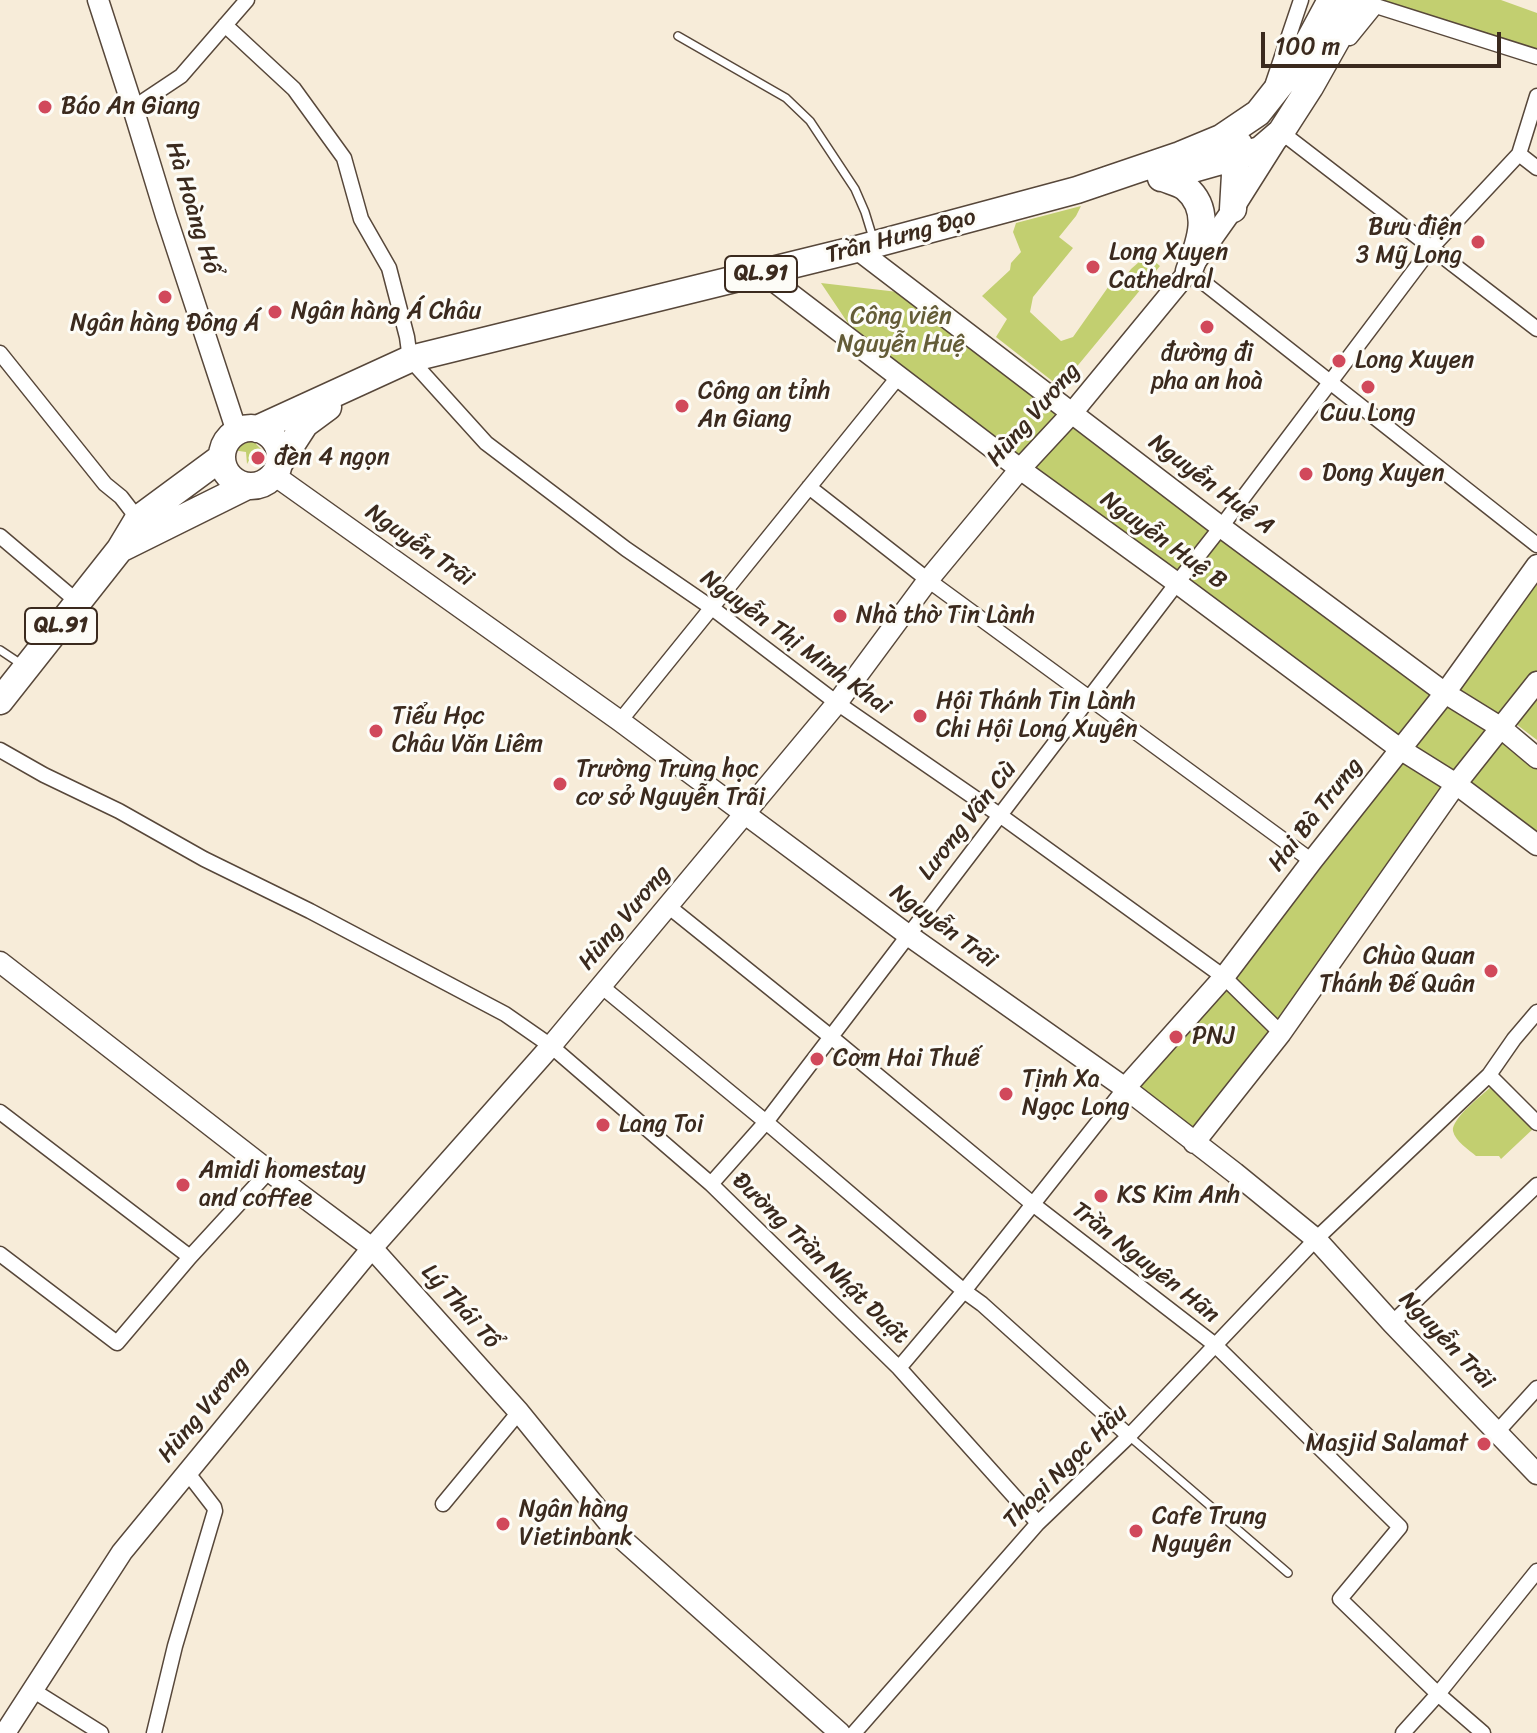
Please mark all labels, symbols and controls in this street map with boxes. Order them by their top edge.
scale bar [1265,16,1505,66]
text: 100 m [1275,25,1340,67]
place label: Báo An Giang [61,93,200,121]
marker: Báo An Giang [36,98,54,116]
street label: Hà Hoàng Hổ [158,138,226,278]
street label: Trần Hưng Đạo [823,203,979,271]
place label: Bưu điện 3 Mỹ Long [1356,214,1462,270]
marker: Bưu điện 3 Mỹ Long [1469,233,1487,251]
place label: Long Xuyen Cathedral [1109,239,1228,295]
road number: QL.91 [725,256,797,292]
marker: Long Xuyen Cathedral [1084,258,1102,276]
marker: Ngân hàng Đông Á [156,288,174,306]
place label: Ngân hàng Á Châu [291,298,481,326]
marker: Ngân hàng Á Châu [266,303,284,321]
park label: Công viên Nguyễn Huệ [837,303,965,359]
place label: Ngân hàng Đông Á [70,310,260,338]
marker: đường đi pha an hoà [1198,318,1216,336]
place label: đường đi pha an hoà [1151,340,1263,396]
place label: Long Xuyen [1355,347,1474,375]
marker: Long Xuyen [1330,352,1348,370]
street label: Hùng Vương [981,357,1087,473]
place label: Công an tỉnh An Giang [698,378,830,434]
marker: Cuu Long [1359,378,1377,396]
marker: Công an tỉnh An Giang [673,397,691,415]
place label: Cuu Long [1320,400,1416,428]
street label: Nguyễn Huệ A [1143,428,1279,542]
place label: đèn 4 ngọn [274,444,390,472]
marker: đèn 4 ngọn [249,449,267,467]
place label: Dong Xuyen [1322,460,1444,488]
marker: Dong Xuyen [1297,465,1315,483]
street label: Nguyễn Huệ B [1094,486,1232,596]
street label: Nguyễn Trãi [359,498,479,594]
street label: Nguyễn Thị Minh Khai [694,564,896,722]
place label: Nhà thờ Tin Lành [856,602,1035,630]
marker: Nhà thờ Tin Lành [831,607,849,625]
road number: QL.91 [25,608,97,644]
place label: Hội Thánh Tin Lành Chi Hội Long Xuyên [936,688,1138,744]
place label: Tiểu Học Châu Văn Liêm [392,703,543,759]
marker: Hội Thánh Tin Lành Chi Hội Long Xuyên [911,707,929,725]
marker: Tiểu Học Châu Văn Liêm [367,722,385,740]
street label: Hai Bà Trưng [1263,752,1369,878]
place label: Trường Trung học cơ sở Nguyễn Trãi [576,756,765,812]
street label: Lương Vãn Cù [913,756,1023,886]
marker: Trường Trung học cơ sở Nguyễn Trãi [551,775,569,793]
street label: Hùng Vương [573,860,677,976]
street label: Nguyễn Trãi [884,879,1002,975]
place label: Chùa Quan Thánh Đế Quân [1319,943,1475,999]
marker: Chùa Quan Thánh Đế Quân [1482,962,1500,980]
place label: PNJ [1192,1023,1235,1051]
marker: PNJ [1167,1028,1185,1046]
place label: Cơm Hai Thuế [833,1045,980,1073]
marker: Cơm Hai Thuế [808,1050,826,1068]
place label: Tịnh Xa Ngọc Long [1022,1066,1129,1122]
marker: Tịnh Xa Ngọc Long [997,1085,1015,1103]
place label: Lang Toi [619,1111,703,1139]
marker: Lang Toi [594,1116,612,1134]
place label: Amidi homestay and coffee [199,1157,366,1213]
street label: Đường Trần Nhật Duật [726,1167,914,1351]
marker: Amidi homestay and coffee [174,1176,192,1194]
place label: KS Kim Anh [1117,1182,1240,1210]
marker: KS Kim Anh [1092,1187,1110,1205]
street label: Trần Nguyên Hãn [1065,1196,1225,1330]
street label: Lý Thái Tổ [415,1259,505,1355]
street label: Nguyễn Trãi [1392,1286,1500,1396]
street label: Hùng Vương [152,1351,256,1469]
street label: Thoại Ngọc Hầu [998,1399,1134,1535]
place label: Masjid Salamat [1306,1430,1468,1458]
marker: Masjid Salamat [1475,1435,1493,1453]
place label: Ngân hàng Vietinbank [519,1496,633,1552]
place label: Cafe Trung Nguyên [1152,1503,1267,1559]
marker: Ngân hàng Vietinbank [494,1515,512,1533]
marker: Cafe Trung Nguyên [1127,1522,1145,1540]

